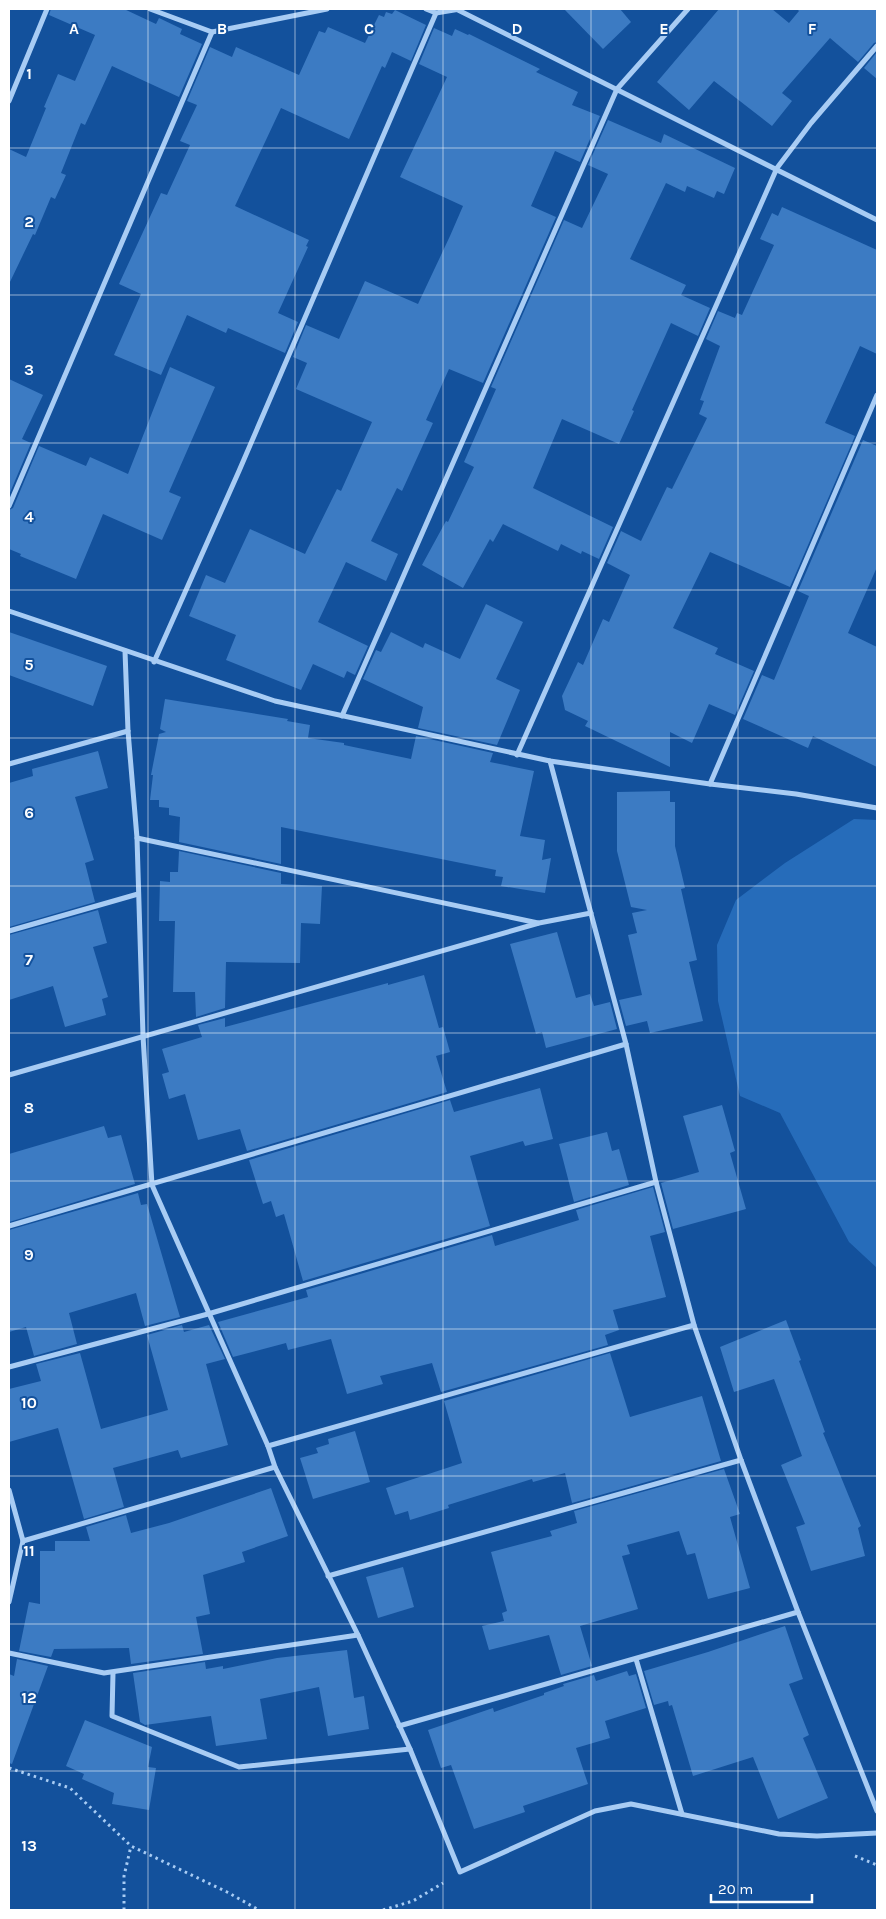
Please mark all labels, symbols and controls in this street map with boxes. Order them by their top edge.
text: A [69,19,79,38]
text: B [217,19,227,38]
text: C [364,19,374,38]
text: D [512,19,523,38]
text: E [659,19,669,38]
text: F [808,19,817,38]
text: 1 [26,64,32,83]
text: 2 [24,212,34,231]
text: 3 [24,360,34,379]
text: 4 [24,507,34,526]
text: 5 [24,655,34,674]
text: 6 [24,803,34,822]
text: 7 [25,950,33,969]
text: 8 [24,1098,34,1117]
text: 9 [24,1245,34,1264]
text: 10 [21,1393,37,1412]
text: 11 [23,1541,35,1560]
text: 12 [21,1688,37,1707]
text: 13 [21,1836,37,1855]
scale bar [711,1872,812,1904]
text: 20 m [718,1880,753,1898]

